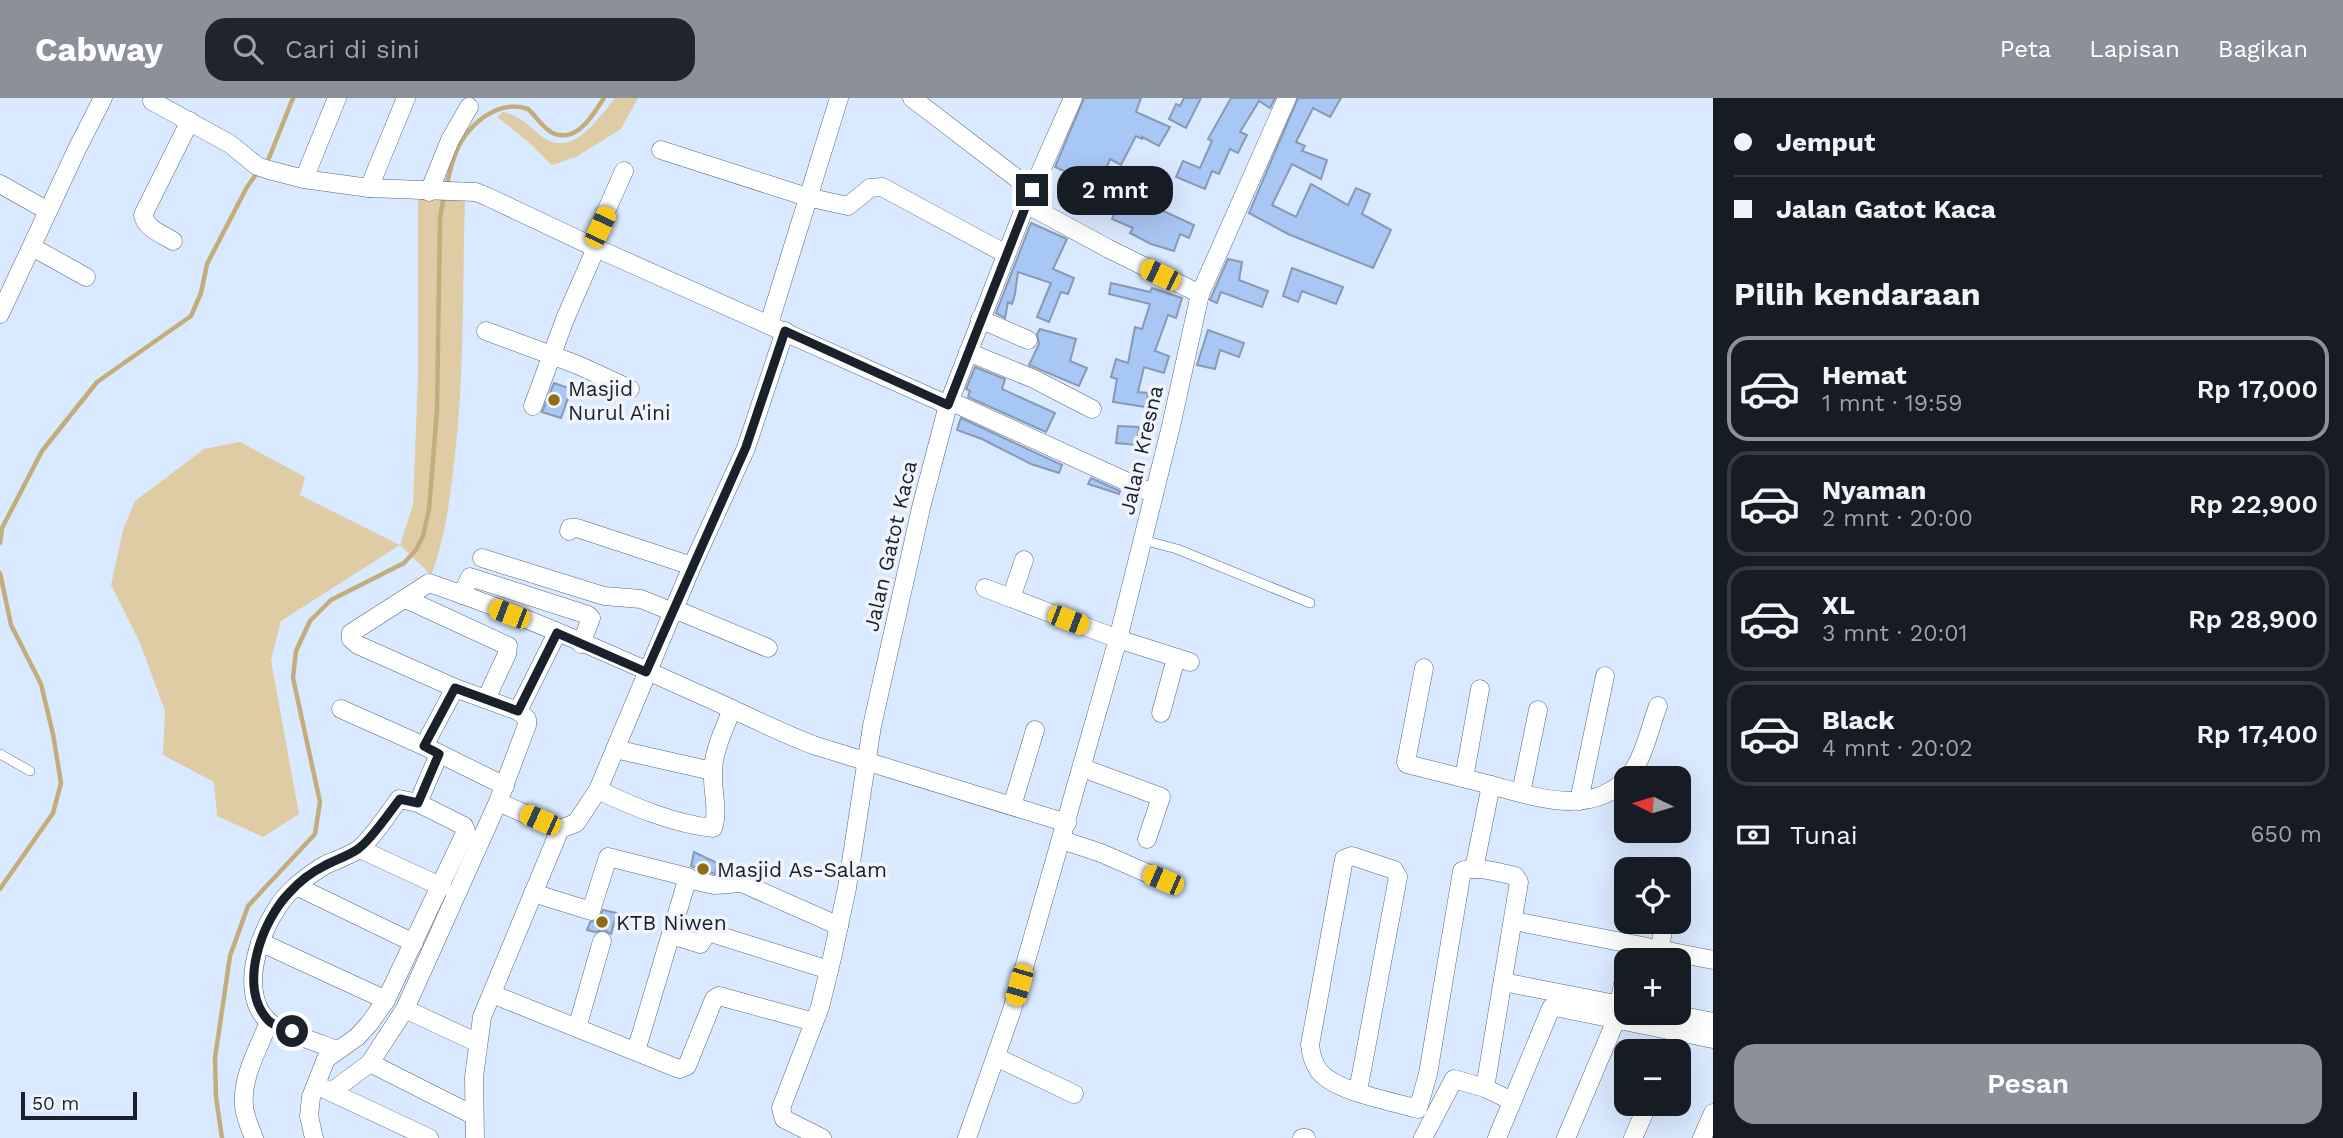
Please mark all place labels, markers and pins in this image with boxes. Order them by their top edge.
place label: Masjid Nurul A'ini [568,376,671,425]
marker: Masjid Nurul A'ini [546,392,562,408]
place label: Masjid As-Salam [717,857,887,882]
marker: Masjid As-Salam [695,861,711,877]
place label: KTB Niwen [616,910,727,935]
marker: KTB Niwen [594,914,610,930]

